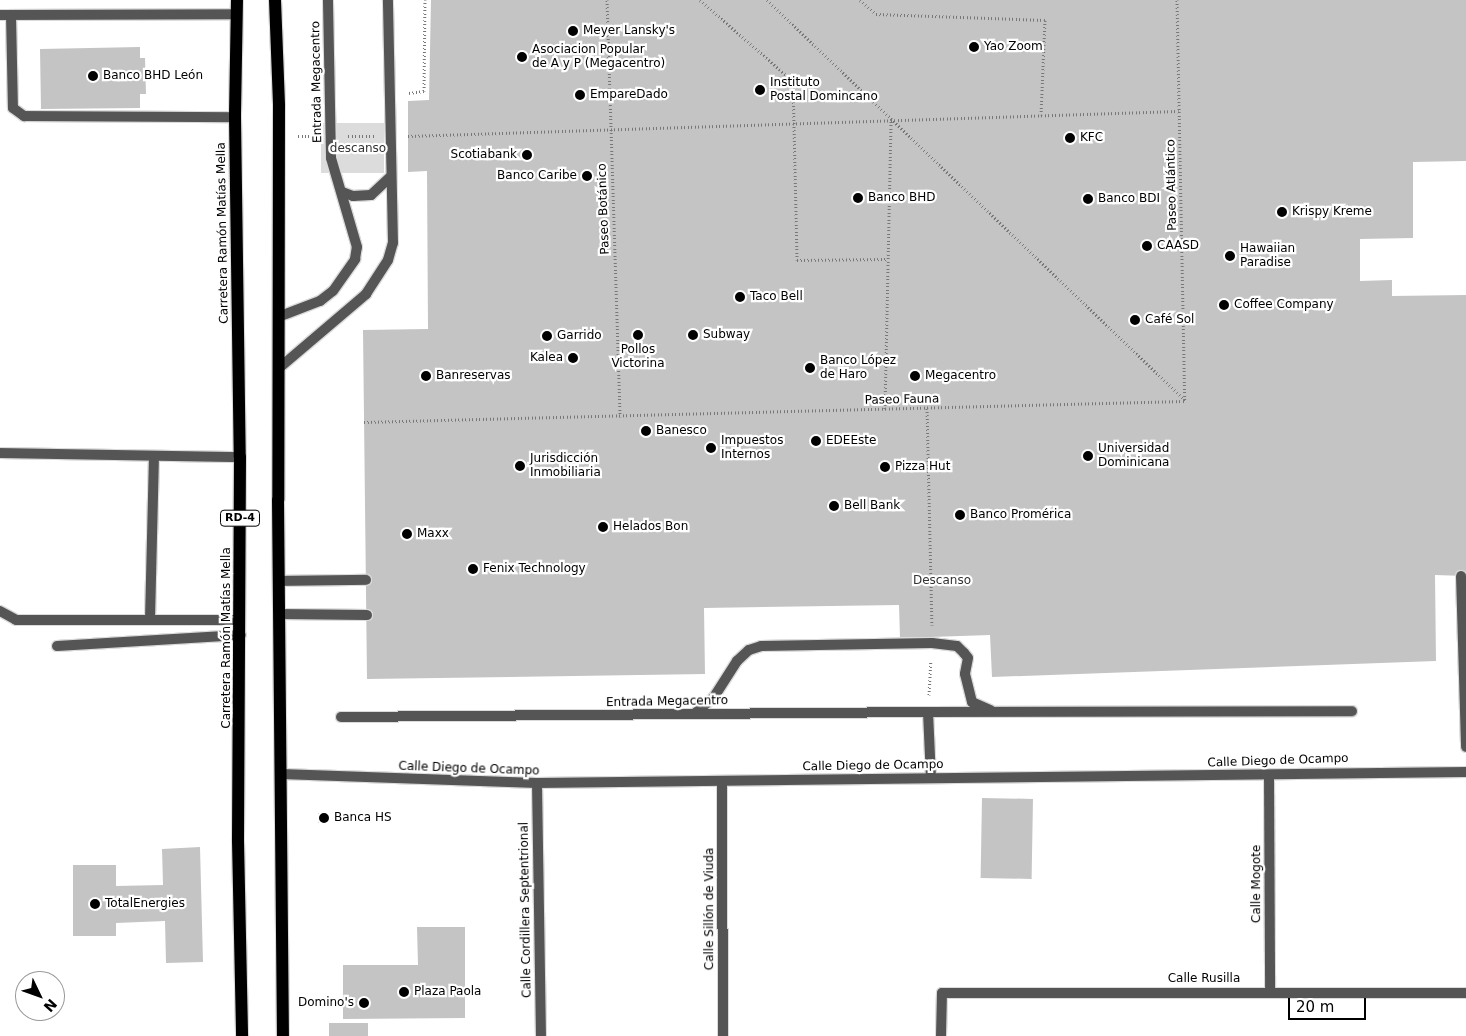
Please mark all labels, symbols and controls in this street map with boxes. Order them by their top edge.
street label: Entrada Megacentro [309,21,325,143]
place label: Meyer Lansky's [583,24,675,38]
marker: Meyer Lansky's [567,25,579,37]
place label: Yao Zoom [984,40,1043,54]
marker: Yao Zoom [968,41,980,53]
place label: Asociacion Popular de A y P (Megacentro) [532,43,665,71]
marker: Asociacion Popular de A y P (Megacentro) [516,51,528,63]
place label: Banco BHD León [103,69,203,83]
marker: Banco BHD León [87,70,99,82]
place label: Instituto Postal Domincano [770,76,878,104]
marker: Instituto Postal Domincano [754,84,766,96]
place label: EmpareDado [590,88,668,102]
marker: EmpareDado [574,89,586,101]
place label: KFC [1080,131,1103,145]
marker: KFC [1064,132,1076,144]
street label: Paseo Atlántico [1164,139,1180,231]
street label: Carretera Ramón Matías Mella [214,142,232,324]
park label: descanso [330,142,386,156]
place label: Scotiabank [451,148,517,162]
marker: Scotiabank [521,149,533,161]
street label: Paseo Botánico [595,163,613,255]
place label: Banco Caribe [497,169,577,183]
marker: Banco Caribe [581,170,593,182]
place label: Banco BHD [868,191,935,205]
marker: Banco BHD [852,192,864,204]
place label: Banco BDI [1098,192,1160,206]
marker: Banco BDI [1082,193,1094,205]
place label: Krispy Kreme [1292,205,1372,219]
marker: Krispy Kreme [1276,206,1288,218]
place label: CAASD [1157,239,1199,253]
marker: CAASD [1141,240,1153,252]
place label: Hawaiian Paradise [1240,242,1295,270]
marker: Hawaiian Paradise [1224,250,1236,262]
place label: Taco Bell [750,290,803,304]
marker: Taco Bell [734,291,746,303]
place label: Coffee Company [1234,298,1334,312]
marker: Coffee Company [1218,299,1230,311]
place label: Café Sol [1145,313,1194,327]
marker: Café Sol [1129,314,1141,326]
place label: Subway [703,328,750,342]
place label: Garrido [557,329,602,343]
marker: Pollos Victorina [632,329,644,341]
marker: Subway [687,329,699,341]
marker: Garrido [541,330,553,342]
place label: Pollos Victorina [611,343,665,371]
place label: Kalea [530,351,563,365]
marker: Kalea [567,352,579,364]
place label: Banco López de Haro [820,354,896,382]
marker: Banco López de Haro [804,362,816,374]
place label: Banreservas [436,369,511,383]
place label: Megacentro [925,369,996,383]
marker: Banreservas [420,370,432,382]
marker: Megacentro [909,370,921,382]
street label: Paseo Fauna [865,392,939,408]
place label: Banesco [656,424,707,438]
marker: Banesco [640,425,652,437]
place label: Impuestos Internos [721,434,783,462]
place label: EDEEste [826,434,876,448]
marker: EDEEste [810,435,822,447]
marker: Impuestos Internos [705,442,717,454]
place label: Universidad Dominicana [1098,442,1169,470]
marker: Universidad Dominicana [1082,450,1094,462]
place label: Jurisdicción Inmobiliaria [530,452,601,480]
marker: Jurisdicción Inmobiliaria [514,460,526,472]
place label: Pizza Hut [895,460,950,474]
marker: Pizza Hut [879,461,891,473]
place label: Bell Bank [844,499,900,513]
marker: Bell Bank [828,500,840,512]
place label: Banco Promérica [970,508,1071,522]
road number: RD-4 [219,509,261,526]
marker: Banco Promérica [954,509,966,521]
place label: Helados Bon [613,520,688,534]
marker: Helados Bon [597,521,609,533]
place label: Maxx [417,527,449,541]
marker: Maxx [401,528,413,540]
street label: Carretera Ramón Matías Mella [220,547,234,729]
place label: Fenix Technology [483,562,586,576]
marker: Fenix Technology [467,563,479,575]
park label: Descanso [913,574,971,588]
street label: Entrada Megacentro [606,694,728,710]
street label: Calle Diego de Ocampo [1207,751,1349,771]
street label: Calle Diego de Ocampo [802,758,944,774]
street label: Calle Diego de Ocampo [398,759,540,779]
place label: Banca HS [334,811,392,825]
marker: Banca HS [318,812,330,824]
street label: Calle Cordillera Septentrional [517,822,535,998]
street label: Calle Mogote [1250,845,1264,923]
street label: Calle Sillón de Viuda [703,848,717,970]
place label: TotalEnergies [105,897,185,911]
marker: TotalEnergies [89,898,101,910]
north arrow [15,971,65,1021]
street label: Calle Rusilla [1168,972,1240,986]
place label: Plaza Paola [414,985,481,999]
marker: Plaza Paola [398,986,410,998]
scale bar [1291,988,1368,1020]
text: N [41,996,60,1015]
place label: Domino's [298,996,354,1010]
marker: Domino's [358,997,370,1009]
text: 20 m [1296,998,1334,1016]

